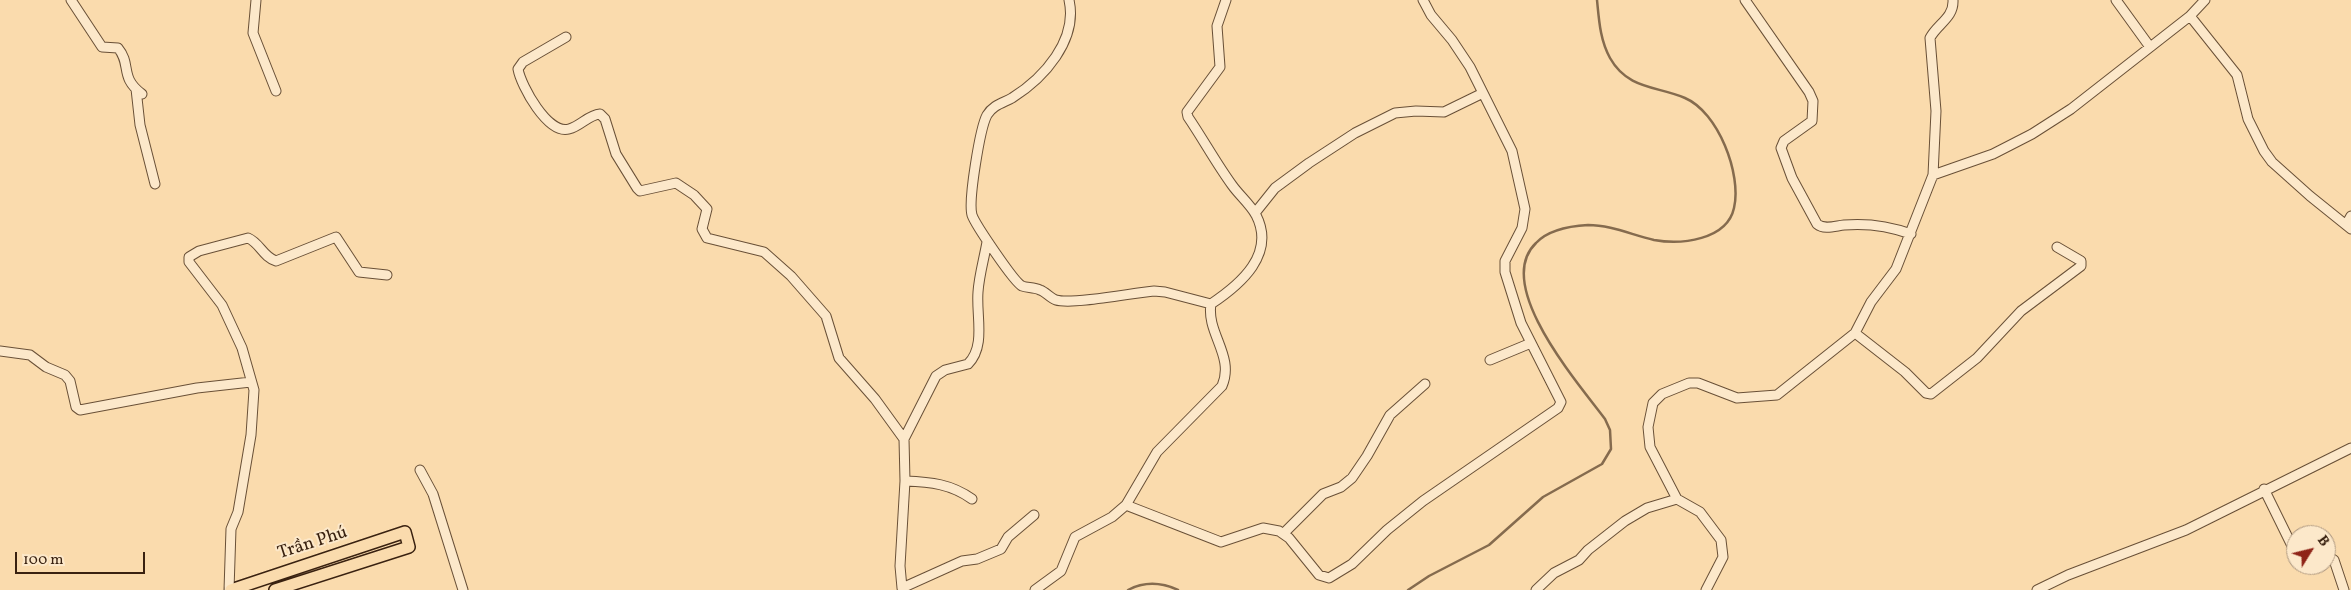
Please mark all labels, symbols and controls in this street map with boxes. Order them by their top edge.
street label: Trần Phú [275,523,351,565]
north arrow [2286,525,2336,575]
text: B [2312,532,2333,551]
scale bar [18,542,148,574]
text: 100 m [23,550,63,571]

